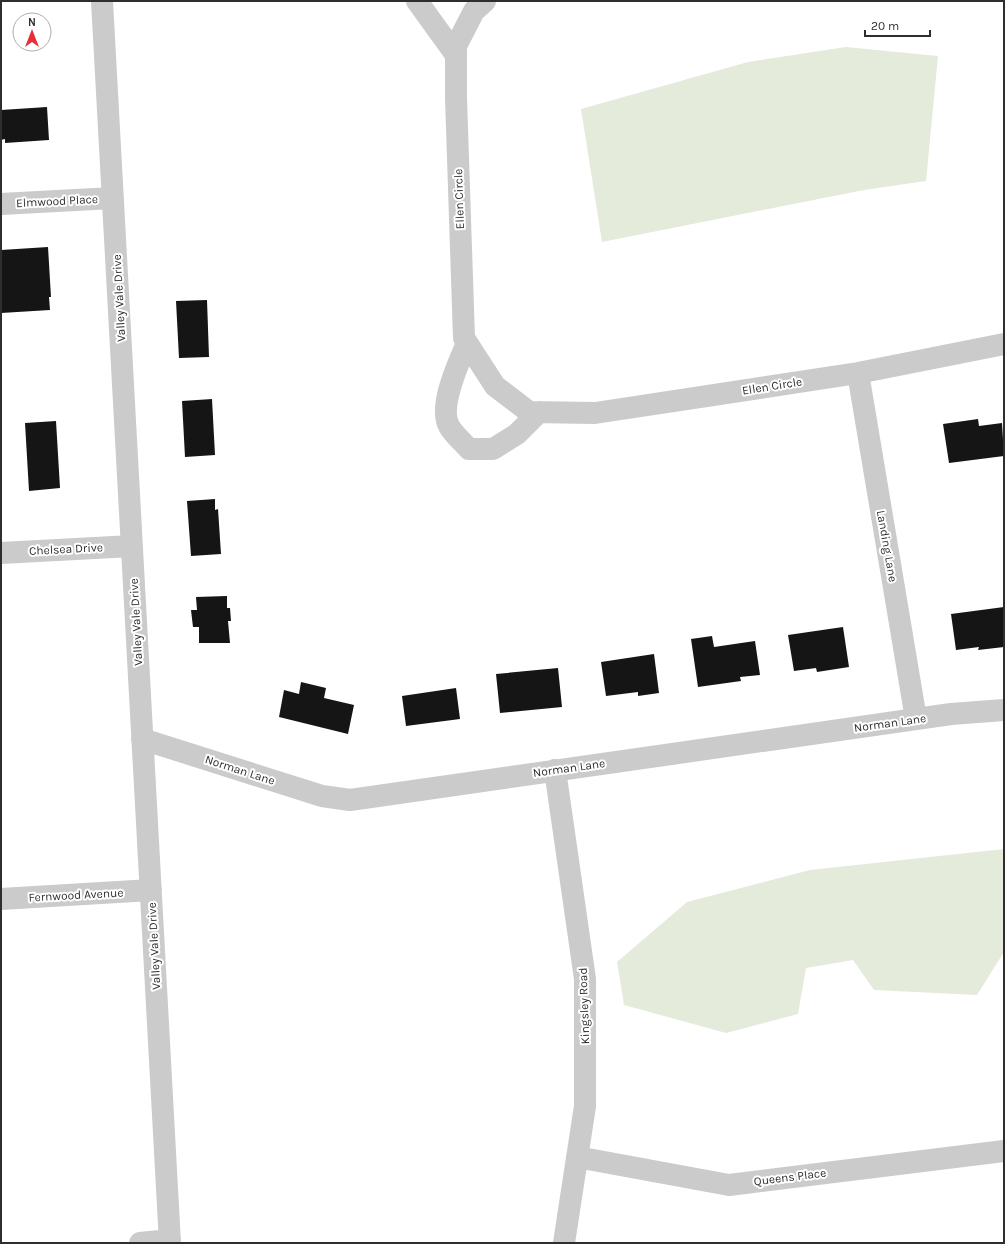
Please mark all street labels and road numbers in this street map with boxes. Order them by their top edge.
street label: Ellen Circle [451,168,467,230]
street label: Elmwood Place [16,192,98,210]
street label: Valley Vale Drive [110,254,128,342]
street label: Ellen Circle [741,374,803,398]
street label: Landing Lane [874,509,900,583]
street label: Chelsea Drive [29,540,103,558]
street label: Valley Vale Drive [127,578,145,666]
street label: Norman Lane [853,711,927,735]
street label: Norman Lane [203,752,277,788]
street label: Norman Lane [532,756,606,780]
street label: Fernwood Avenue [28,886,124,904]
street label: Valley Vale Drive [145,902,163,990]
street label: Kingsley Road [576,967,592,1045]
street label: Queens Place [753,1166,827,1188]

